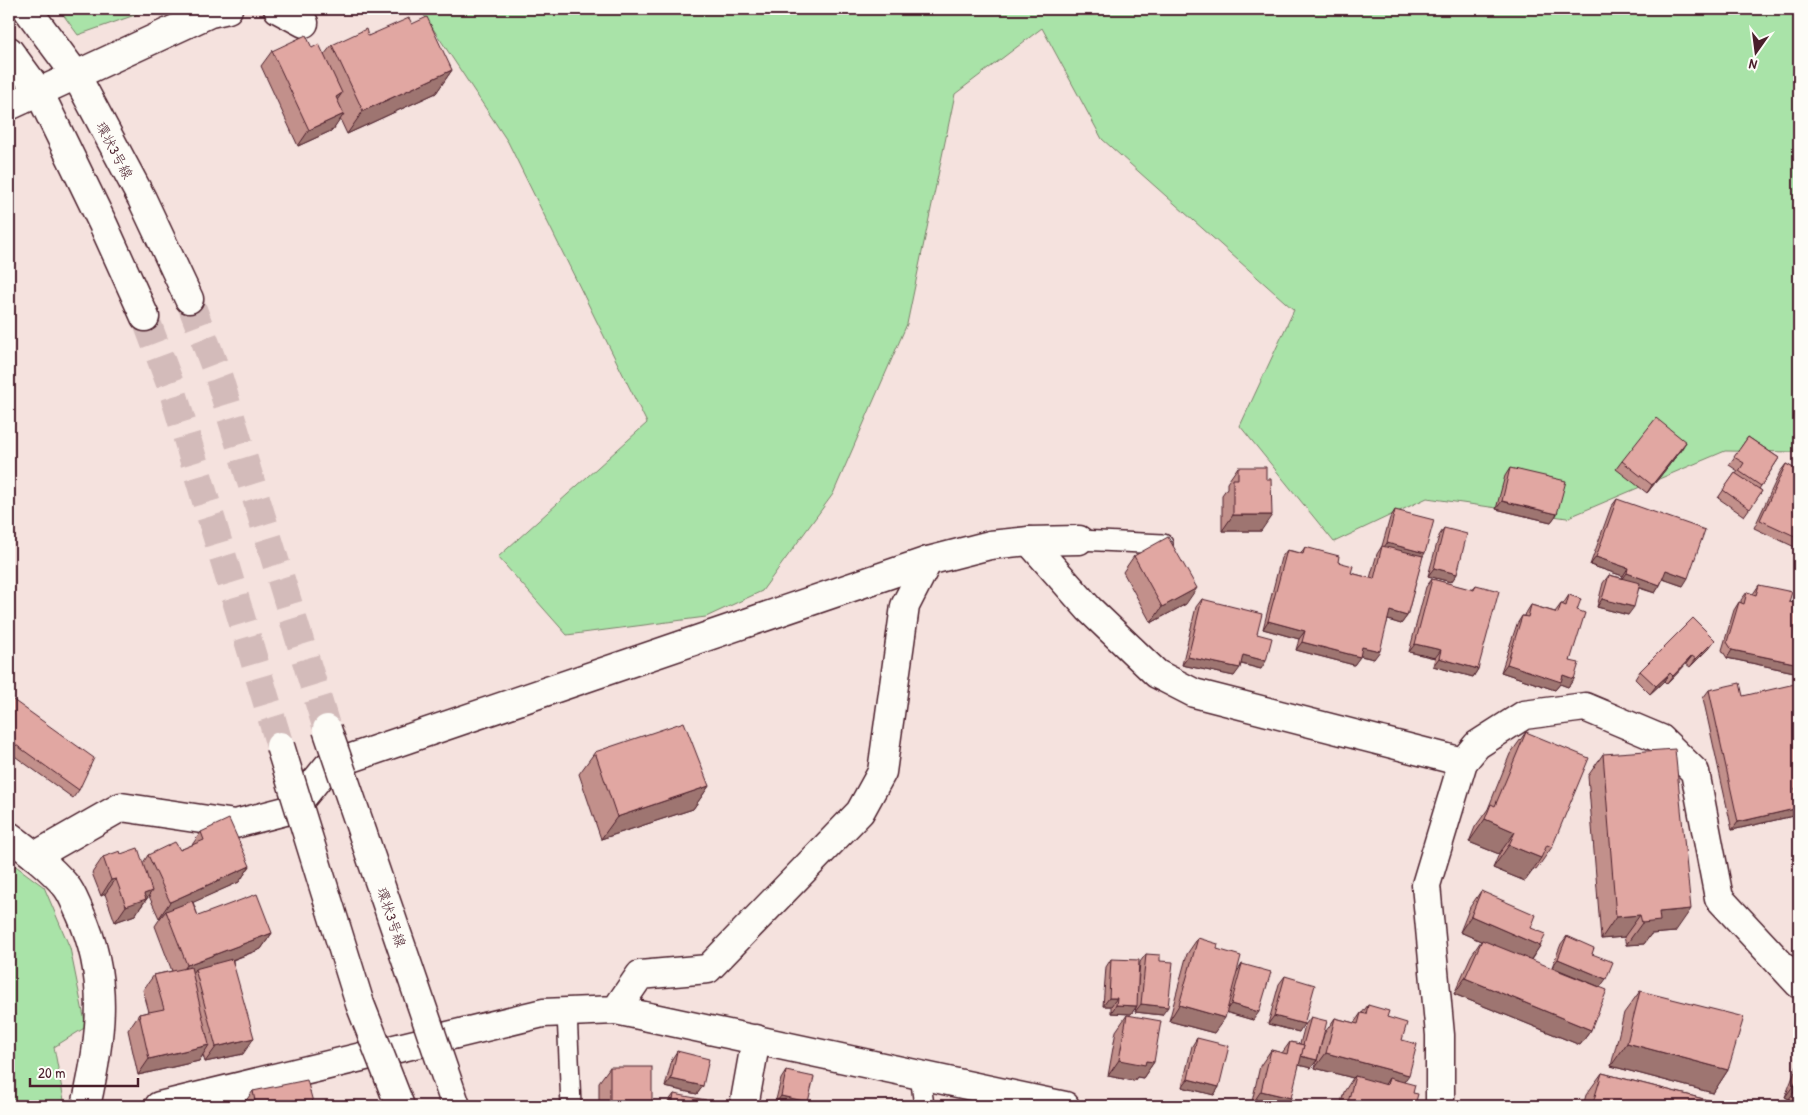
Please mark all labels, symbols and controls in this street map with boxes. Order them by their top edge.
north arrow [1730,28,1780,78]
text: N [1746,55,1759,75]
street label: 環状3号線 [92,118,138,182]
street label: 環状3号線 [373,884,411,950]
scale bar [30,1055,138,1087]
text: 20 m [38,1062,65,1083]

